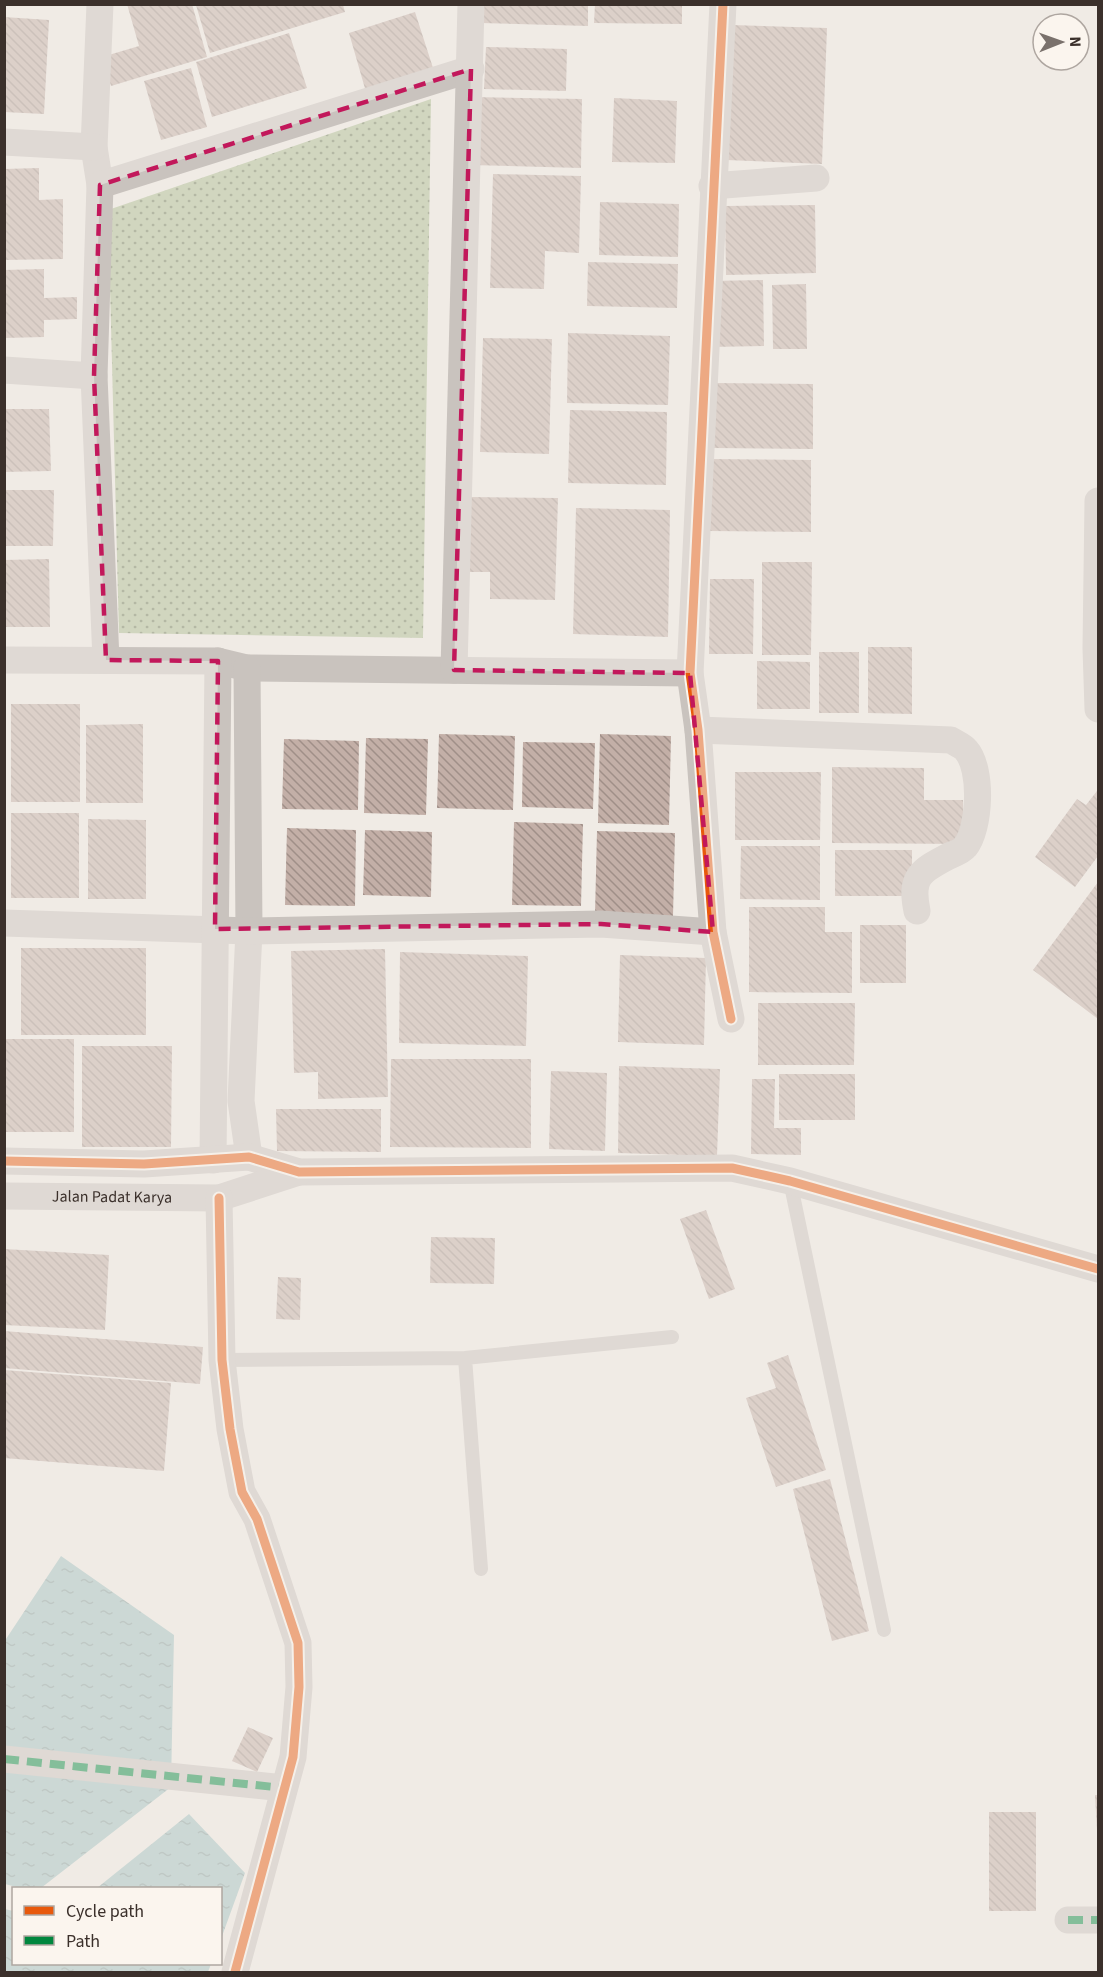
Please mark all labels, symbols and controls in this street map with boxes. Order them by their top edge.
north arrow [1031,12,1091,72]
text: N [1064,36,1086,47]
street label: Jalan Padat Karya [52,1185,172,1209]
legend [12,1887,222,1965]
text: Cycle path [66,1899,144,1924]
text: Path [66,1929,100,1954]

